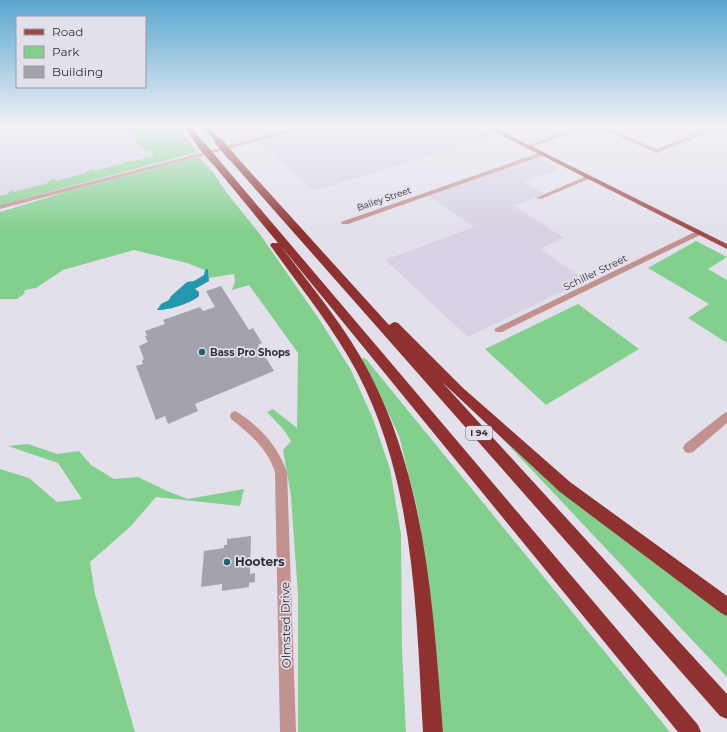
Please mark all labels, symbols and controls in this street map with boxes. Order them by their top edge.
legend [16,16,146,88]
text: Road [52,24,83,39]
text: Park [52,44,80,59]
text: Building [52,64,103,79]
street label: Bailey Street [355,184,413,213]
street label: Schiller Street [561,251,629,294]
place label: Bass Pro Shops [210,346,291,359]
marker: Bass Pro Shops [197,347,207,357]
road number: I 94 [466,426,492,440]
place label: Hooters [235,554,285,569]
marker: Hooters [222,557,232,567]
street label: Olmsted Drive [277,582,294,668]

